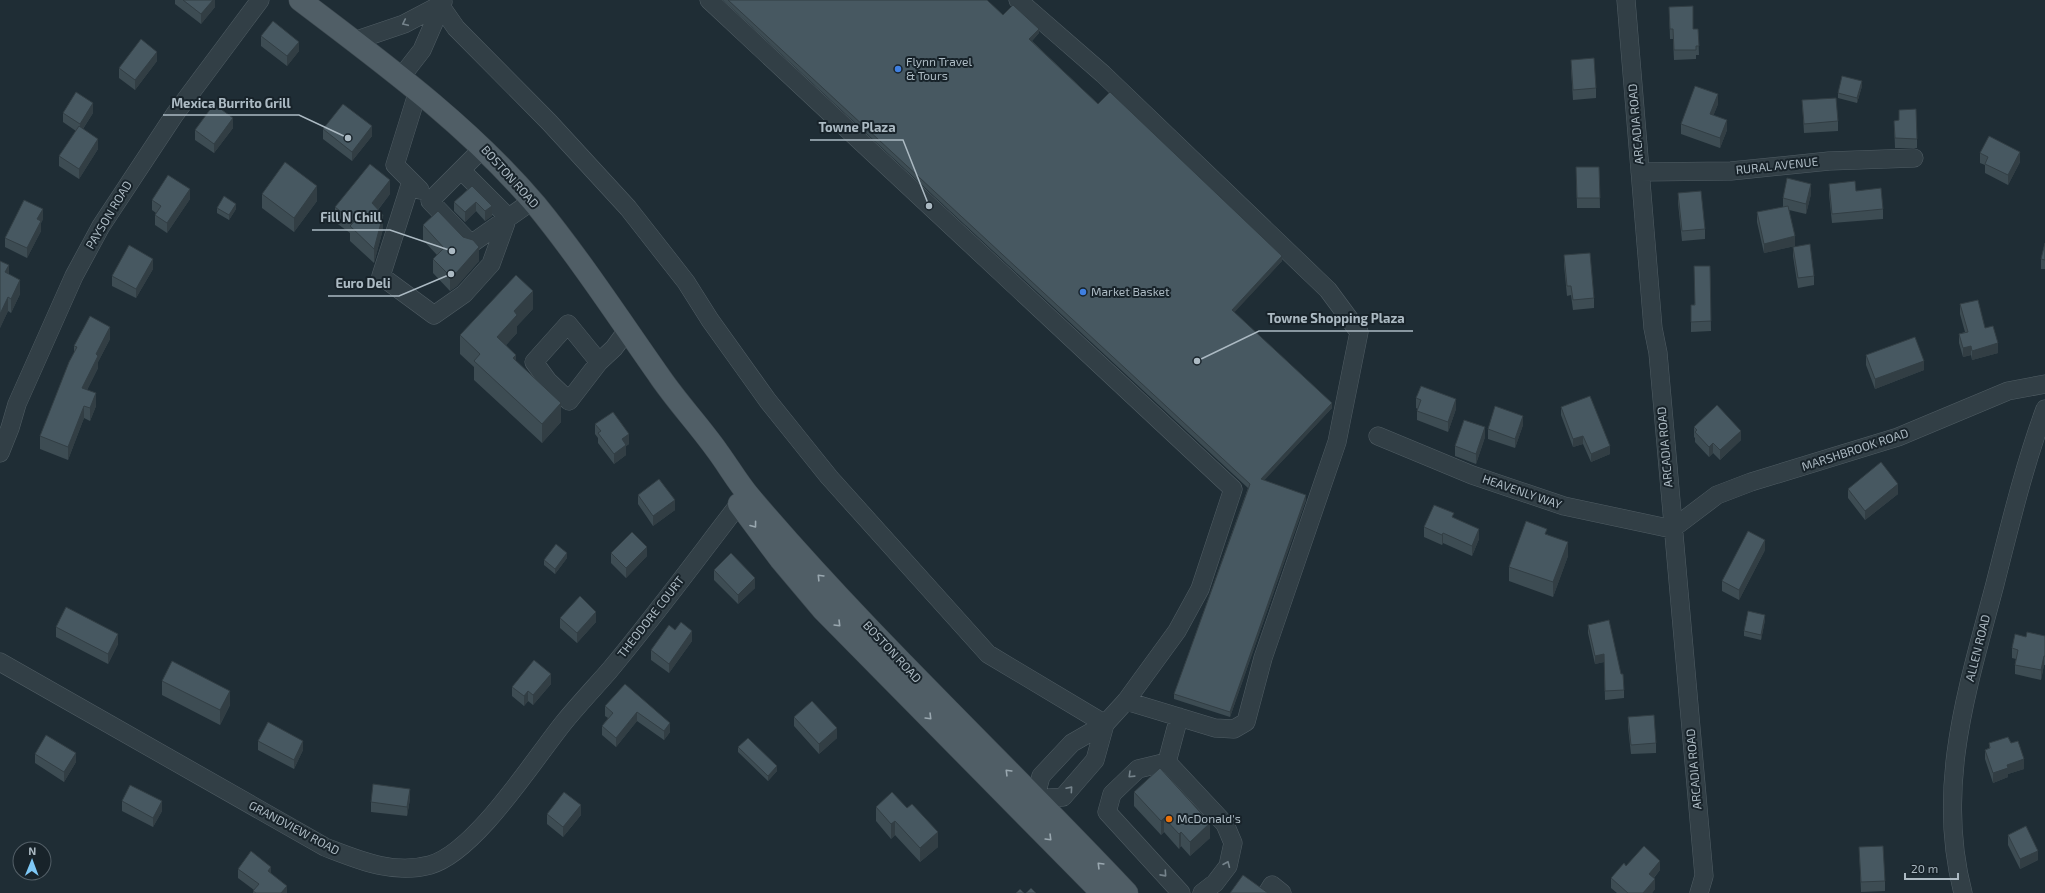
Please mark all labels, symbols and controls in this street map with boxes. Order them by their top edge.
one-way arrow [402,18,410,26]
place label: Flynn Travel & Tours [906,54,972,82]
marker: Flynn Travel & Tours [893,64,903,74]
street label: ARCADIA ROAD [1624,83,1646,165]
callout: Mexica Burrito Grill [163,90,299,115]
text: Mexica Burrito Grill [171,95,292,111]
callout: Towne Plaza [810,115,903,140]
text: Towne Plaza [818,119,896,135]
street label: BOSTON ROAD [479,142,542,210]
street label: RURAL AVENUE [1735,154,1819,176]
street label: PAYSON ROAD [82,178,134,251]
callout: Fill N Chill [312,205,390,230]
text: Fill N Chill [320,209,383,225]
callout: Euro Deli [328,271,399,296]
text: Euro Deli [335,275,391,291]
place label: Market Basket [1091,284,1170,298]
marker: Market Basket [1078,287,1088,297]
callout: Towne Shopping Plaza [1259,306,1413,331]
text: Towne Shopping Plaza [1267,310,1405,326]
street label: ARCADIA ROAD [1653,406,1675,488]
street label: MARSHBROOK ROAD [1799,425,1910,473]
street label: HEAVENLY WAY [1481,471,1564,511]
one-way arrow [749,521,757,528]
street label: THEODORE COURT [614,573,686,660]
one-way arrow [817,574,825,582]
street label: ALLEN ROAD [1962,613,1992,683]
street label: BOSTON ROAD [861,618,925,685]
one-way arrow [833,619,841,627]
one-way arrow [924,712,932,720]
street label: ARCADIA ROAD [1682,728,1704,810]
one-way arrow [1005,769,1013,777]
one-way arrow [1128,770,1136,778]
one-way arrow [1066,786,1073,793]
street label: GRANDVIEW ROAD [247,797,342,857]
place label: McDonald's [1177,811,1241,825]
marker: McDonald's [1164,814,1174,824]
one-way arrow [1044,833,1052,841]
north arrow [12,841,52,881]
text: N [28,844,36,857]
scale bar [1905,855,1958,881]
one-way arrow [1222,861,1230,868]
text: 20 m [1911,861,1938,875]
one-way arrow [1097,862,1105,870]
one-way arrow [1159,870,1166,877]

